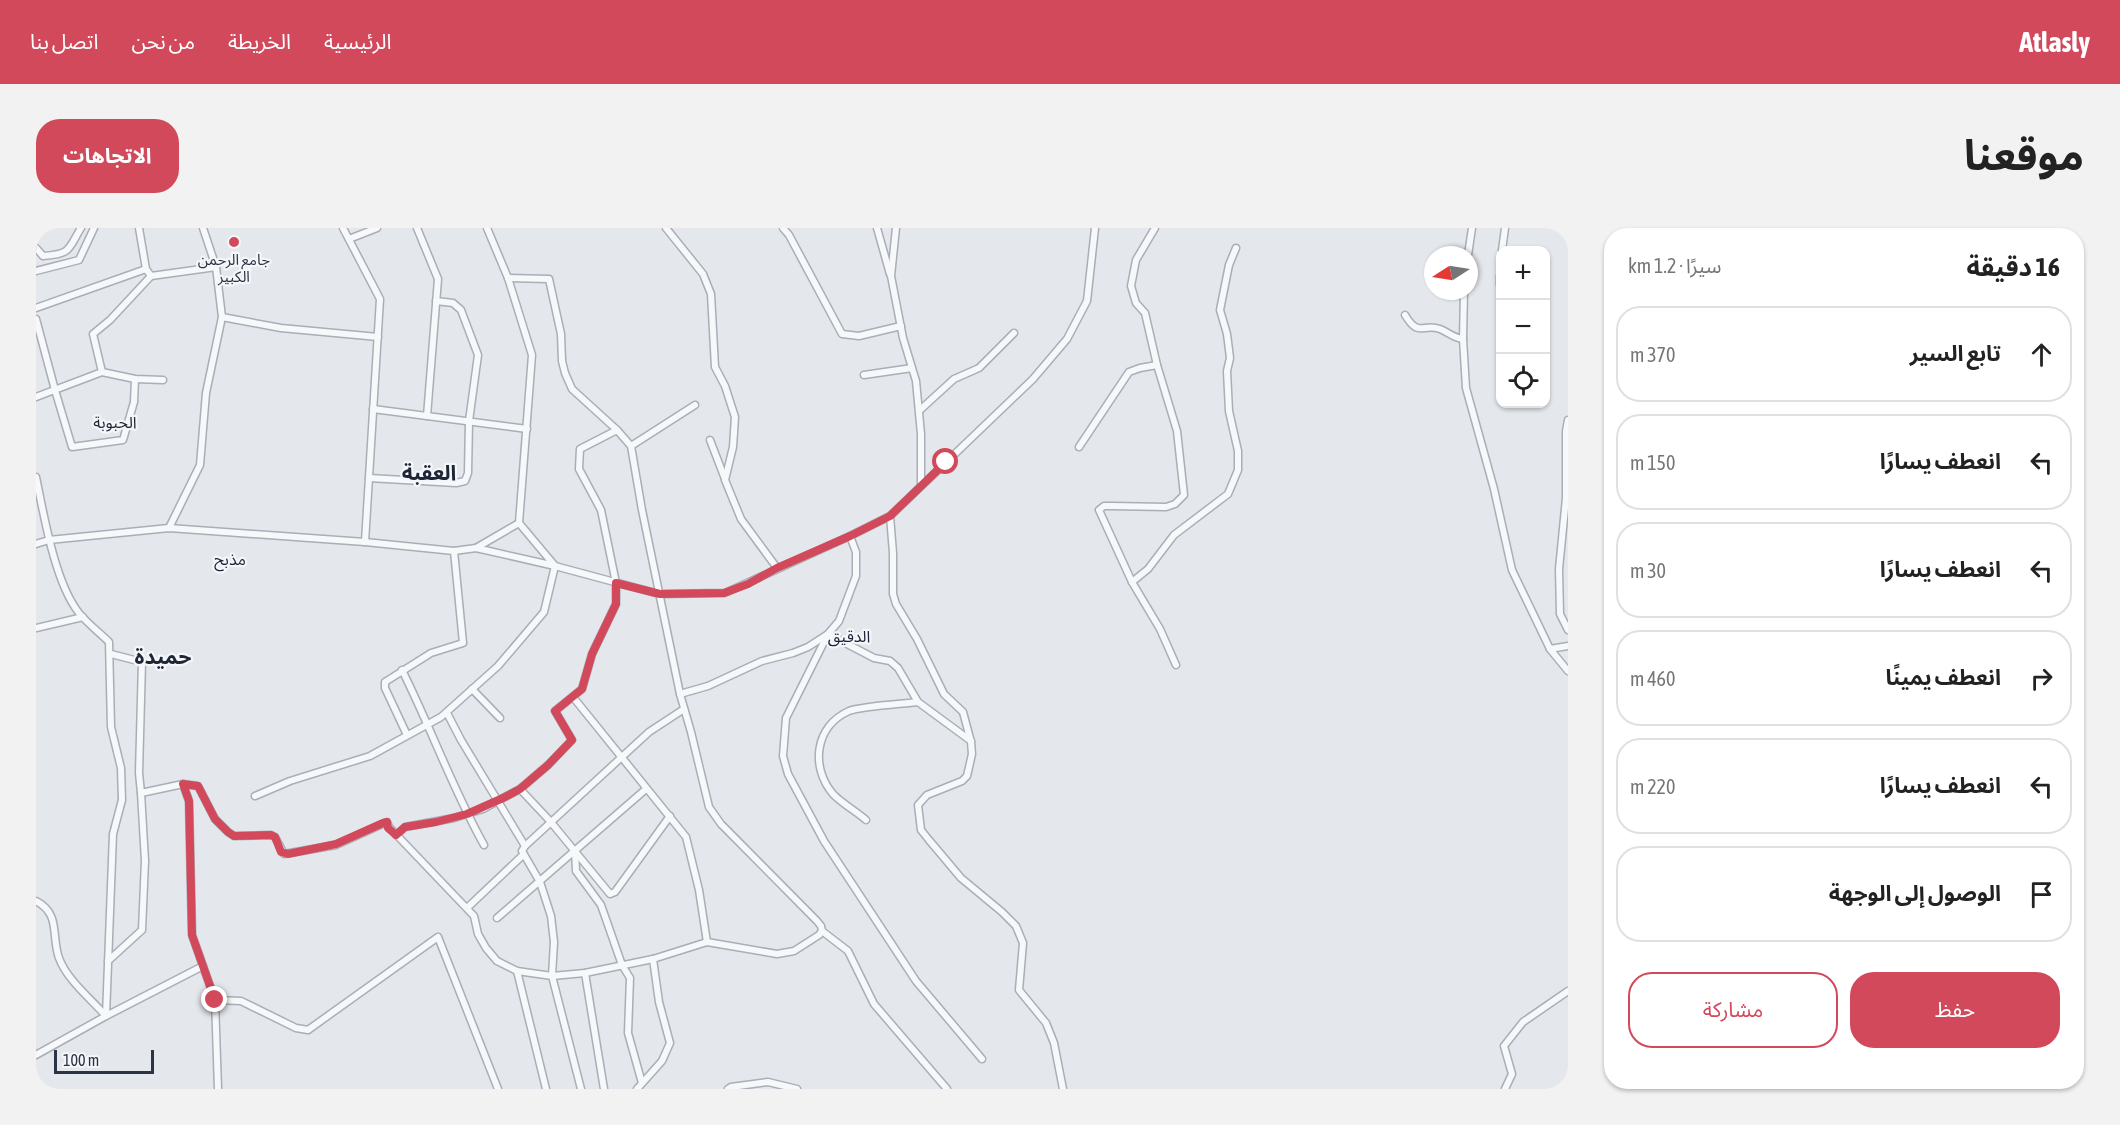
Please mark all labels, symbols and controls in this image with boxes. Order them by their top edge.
text: Atlasly [2019,26,2090,58]
text: اتصل بنا [30,29,98,53]
text: من نحن [131,29,195,53]
text: الخريطة [228,29,291,53]
text: الرئيسية [324,29,391,53]
button: الاتجاهات [36,119,179,193]
text: موقعنا [1964,131,2084,179]
marker: جامع الرحمن الكبير [227,235,241,249]
north arrow [1424,246,1478,300]
map controls [1496,246,1550,408]
button: + [1496,246,1550,300]
place label: جامع الرحمن الكبير [198,251,270,286]
text: 16 دقيقة [1967,252,2060,282]
text: سيرًا · 1.2 km [1628,254,1721,277]
button: − [1496,300,1550,354]
icon: ahead [2025,338,2058,371]
text: تابع السير [1910,340,2001,366]
text: 370 m [1630,343,1675,366]
button: locate [1496,354,1550,408]
district label: الحبوبة [93,413,137,432]
icon: left [2025,446,2058,479]
route start [932,448,958,474]
text: انعطف يسارًا [1880,448,2001,474]
text: 150 m [1630,451,1675,474]
district label: العقبة [402,460,456,485]
district label: مذبح [214,550,246,572]
icon: left [2025,554,2058,587]
text: انعطف يسارًا [1880,556,2001,582]
text: 30 m [1630,559,1666,582]
district label: الدقيق [828,627,870,647]
district label: حميدة [135,644,191,669]
icon: right [2025,662,2058,695]
text: انعطف يمينًا [1885,664,2001,690]
text: 460 m [1630,667,1675,690]
icon: left [2025,770,2058,803]
text: انعطف يسارًا [1880,772,2001,798]
text: 220 m [1630,775,1675,798]
icon: arrive [2025,878,2058,911]
text: الوصول إلى الوجهة [1829,880,2001,906]
button: مشاركة [1628,972,1838,1048]
button: حفظ [1850,972,2060,1048]
route end [201,986,227,1012]
scale bar [54,1047,154,1074]
text: 100 m [63,1051,99,1069]

